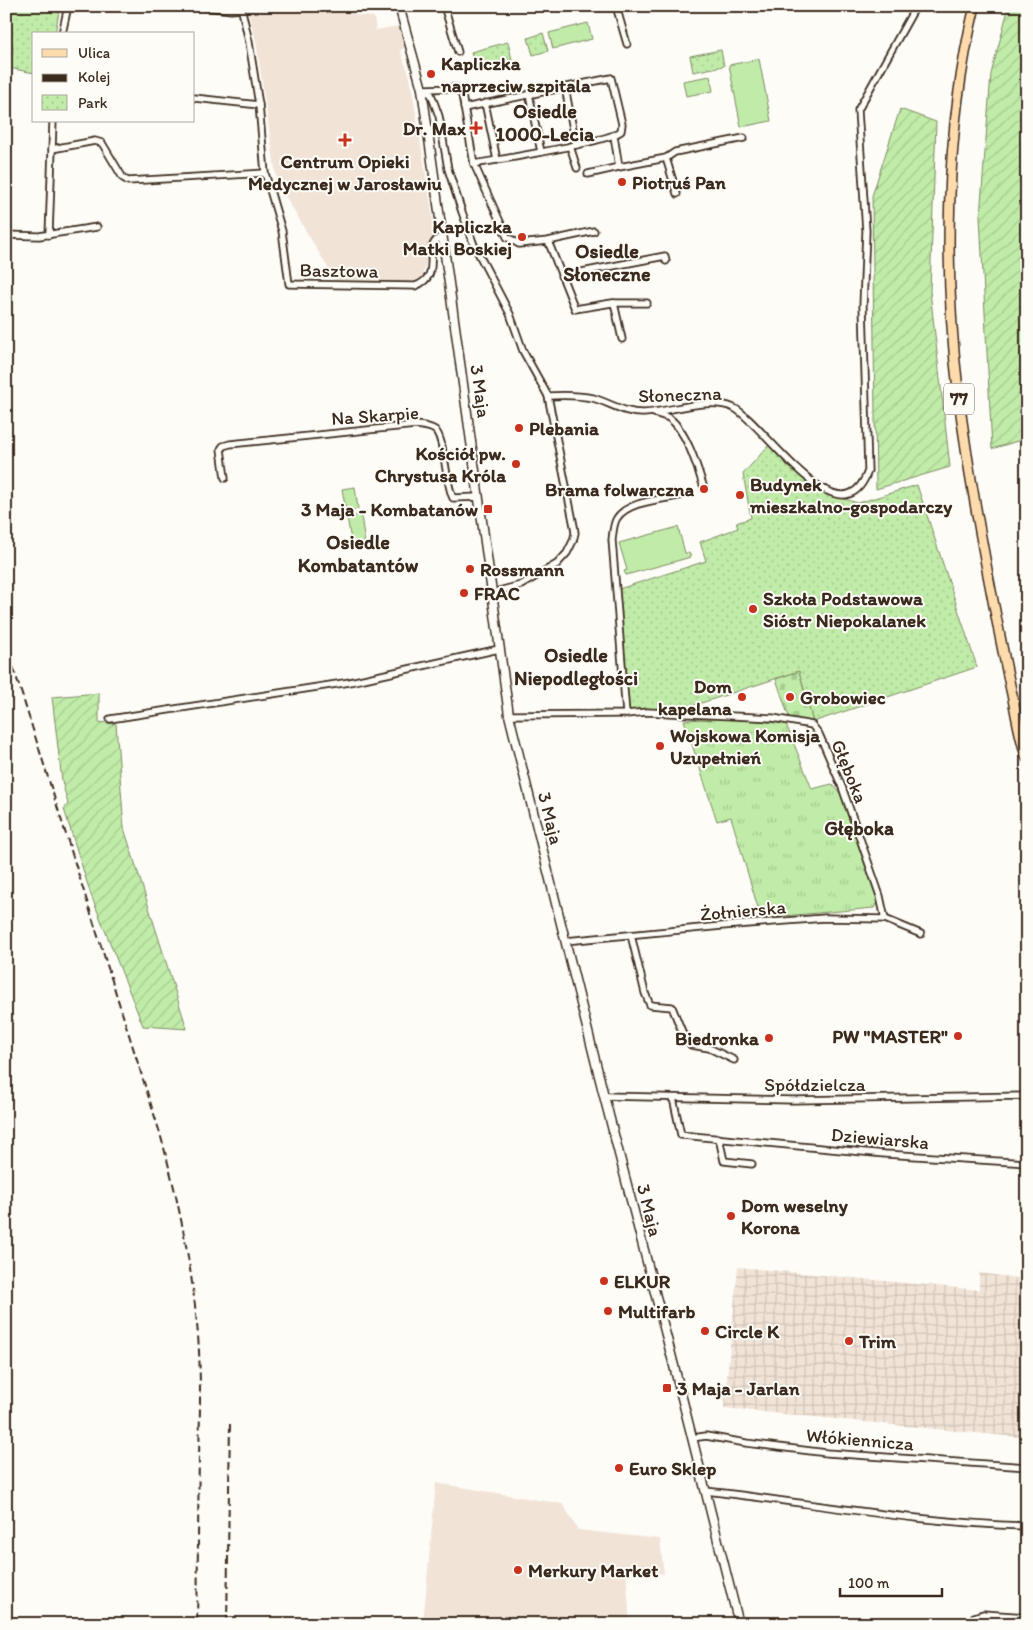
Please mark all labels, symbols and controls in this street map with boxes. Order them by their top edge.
legend [32,32,195,122]
text: Ulica [78,44,111,62]
place label: Kapliczka naprzeciw szpitala [440,52,591,97]
text: Kolej [78,68,110,86]
marker: Kapliczka naprzeciw szpitala [425,68,437,80]
text: Park [78,94,108,112]
district label: Osiedle 1000-Lecia [496,99,595,146]
place label: Dr. Max [403,117,466,140]
marker: Dr. Max [470,122,482,134]
marker: Centrum Opieki Medycznej w Jarosławiu [338,133,352,147]
place label: Centrum Opieki Medycznej w Jarosławiu [248,150,443,195]
place label: Piotruś Pan [632,171,726,194]
marker: Piotruś Pan [616,176,628,188]
place label: Kapliczka Matki Boskiej [403,215,512,260]
marker: Kapliczka Matki Boskiej [516,231,528,243]
district label: Osiedle Słoneczne [563,239,651,286]
street label: Basztowa [299,258,379,283]
street label: 3 Maja [465,363,496,419]
street label: Słoneczna [638,382,722,407]
road number: 77 [944,384,974,414]
street label: Na Skarpie [330,401,420,430]
place label: Plebania [529,417,600,440]
marker: Plebania [513,422,525,434]
place label: Kościół pw. Chrystusa Króla [375,442,506,487]
marker: Kościół pw. Chrystusa Króla [510,458,522,470]
place label: Budynek mieszkalno-gospodarczy [749,473,952,518]
place label: Brama folwarczna [545,478,695,501]
marker: Brama folwarczna [698,483,710,495]
marker: Budynek mieszkalno-gospodarczy [734,489,746,501]
place label: 3 Maja - Kombatanów [301,498,478,521]
marker: 3 Maja - Kombatanów [482,503,494,515]
district label: Osiedle Kombatantów [298,530,419,577]
place label: Rossmann [480,558,565,581]
marker: Rossmann [464,563,476,575]
place label: FRAC [474,582,520,605]
marker: FRAC [458,587,470,599]
place label: Szkoła Podstawowa Sióstr Niepokalanek [763,587,926,632]
marker: Szkoła Podstawowa Sióstr Niepokalanek [747,603,759,615]
district label: Osiedle Niepodległości [514,643,638,691]
place label: Dom kapelana [658,675,733,720]
place label: Grobowiec [800,686,886,709]
marker: Dom kapelana [736,691,748,703]
marker: Grobowiec [784,691,796,703]
place label: Wojskowa Komisja Uzupełnień [670,724,820,769]
street label: Głęboka [826,736,873,806]
marker: Wojskowa Komisja Uzupełnień [654,740,666,752]
street label: 3 Maja [533,789,568,847]
district label: Głęboka [824,816,894,841]
street label: Żołnierska [699,895,787,926]
place label: PW "MASTER" [832,1025,948,1048]
place label: Biedronka [675,1027,760,1050]
marker: PW "MASTER" [952,1030,964,1042]
marker: Biedronka [763,1032,775,1044]
street label: Spółdzielcza [764,1073,866,1096]
street label: Dziewiarska [830,1123,930,1154]
street label: 3 Maja [632,1181,667,1239]
place label: Dom weselny Korona [741,1194,849,1239]
marker: Dom weselny Korona [725,1210,737,1222]
place label: ELKUR [614,1270,671,1293]
marker: ELKUR [598,1275,610,1287]
place label: Multifarb [618,1300,695,1323]
marker: Multifarb [602,1305,614,1317]
place label: Circle K [715,1320,780,1343]
marker: Circle K [699,1325,711,1337]
place label: Trim [858,1330,897,1353]
marker: Trim [843,1335,855,1347]
place label: 3 Maja - Jarlan [677,1377,800,1400]
marker: 3 Maja - Jarlan [661,1382,673,1394]
street label: Włókiennicza [805,1423,915,1456]
place label: Euro Sklep [629,1457,716,1480]
marker: Euro Sklep [613,1462,625,1474]
place label: Merkury Market [528,1559,658,1582]
marker: Merkury Market [512,1564,524,1576]
scale bar [840,1565,943,1597]
text: 100 m [848,1574,890,1592]

